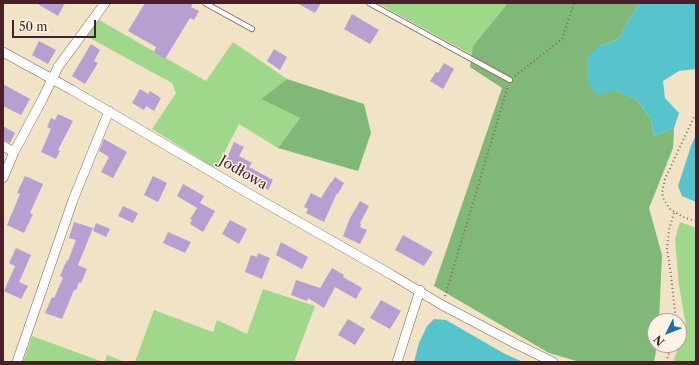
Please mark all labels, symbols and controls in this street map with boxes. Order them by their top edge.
scale bar [14,12,98,38]
text: 50 m [19,19,48,34]
street label: Jodłowa [216,153,270,193]
north arrow [647,313,687,353]
text: N [651,332,667,349]

